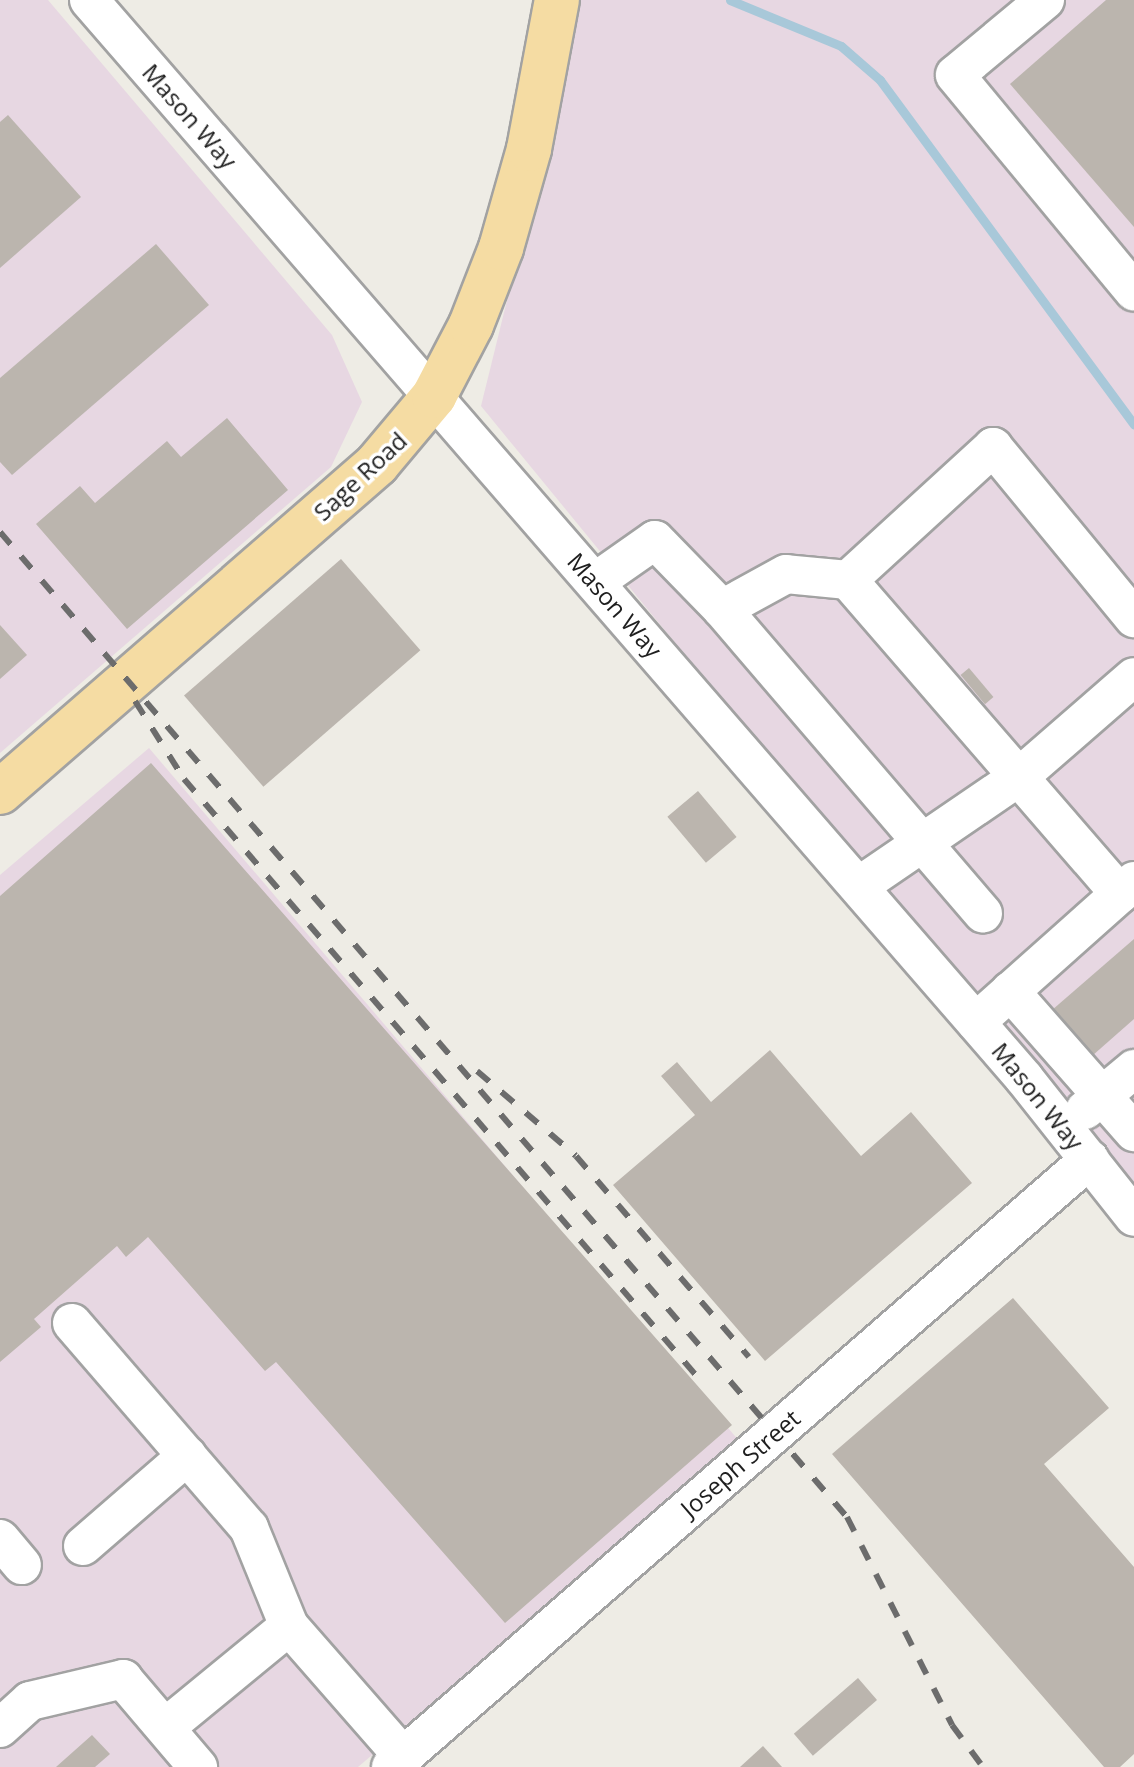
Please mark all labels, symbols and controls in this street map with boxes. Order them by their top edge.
street label: Mason Way [137,58,243,174]
street label: Sage Road [308,426,412,526]
street label: Mason Way [562,547,668,663]
street label: Mason Way [986,1037,1090,1155]
street label: Joseph Street [675,1403,805,1523]

